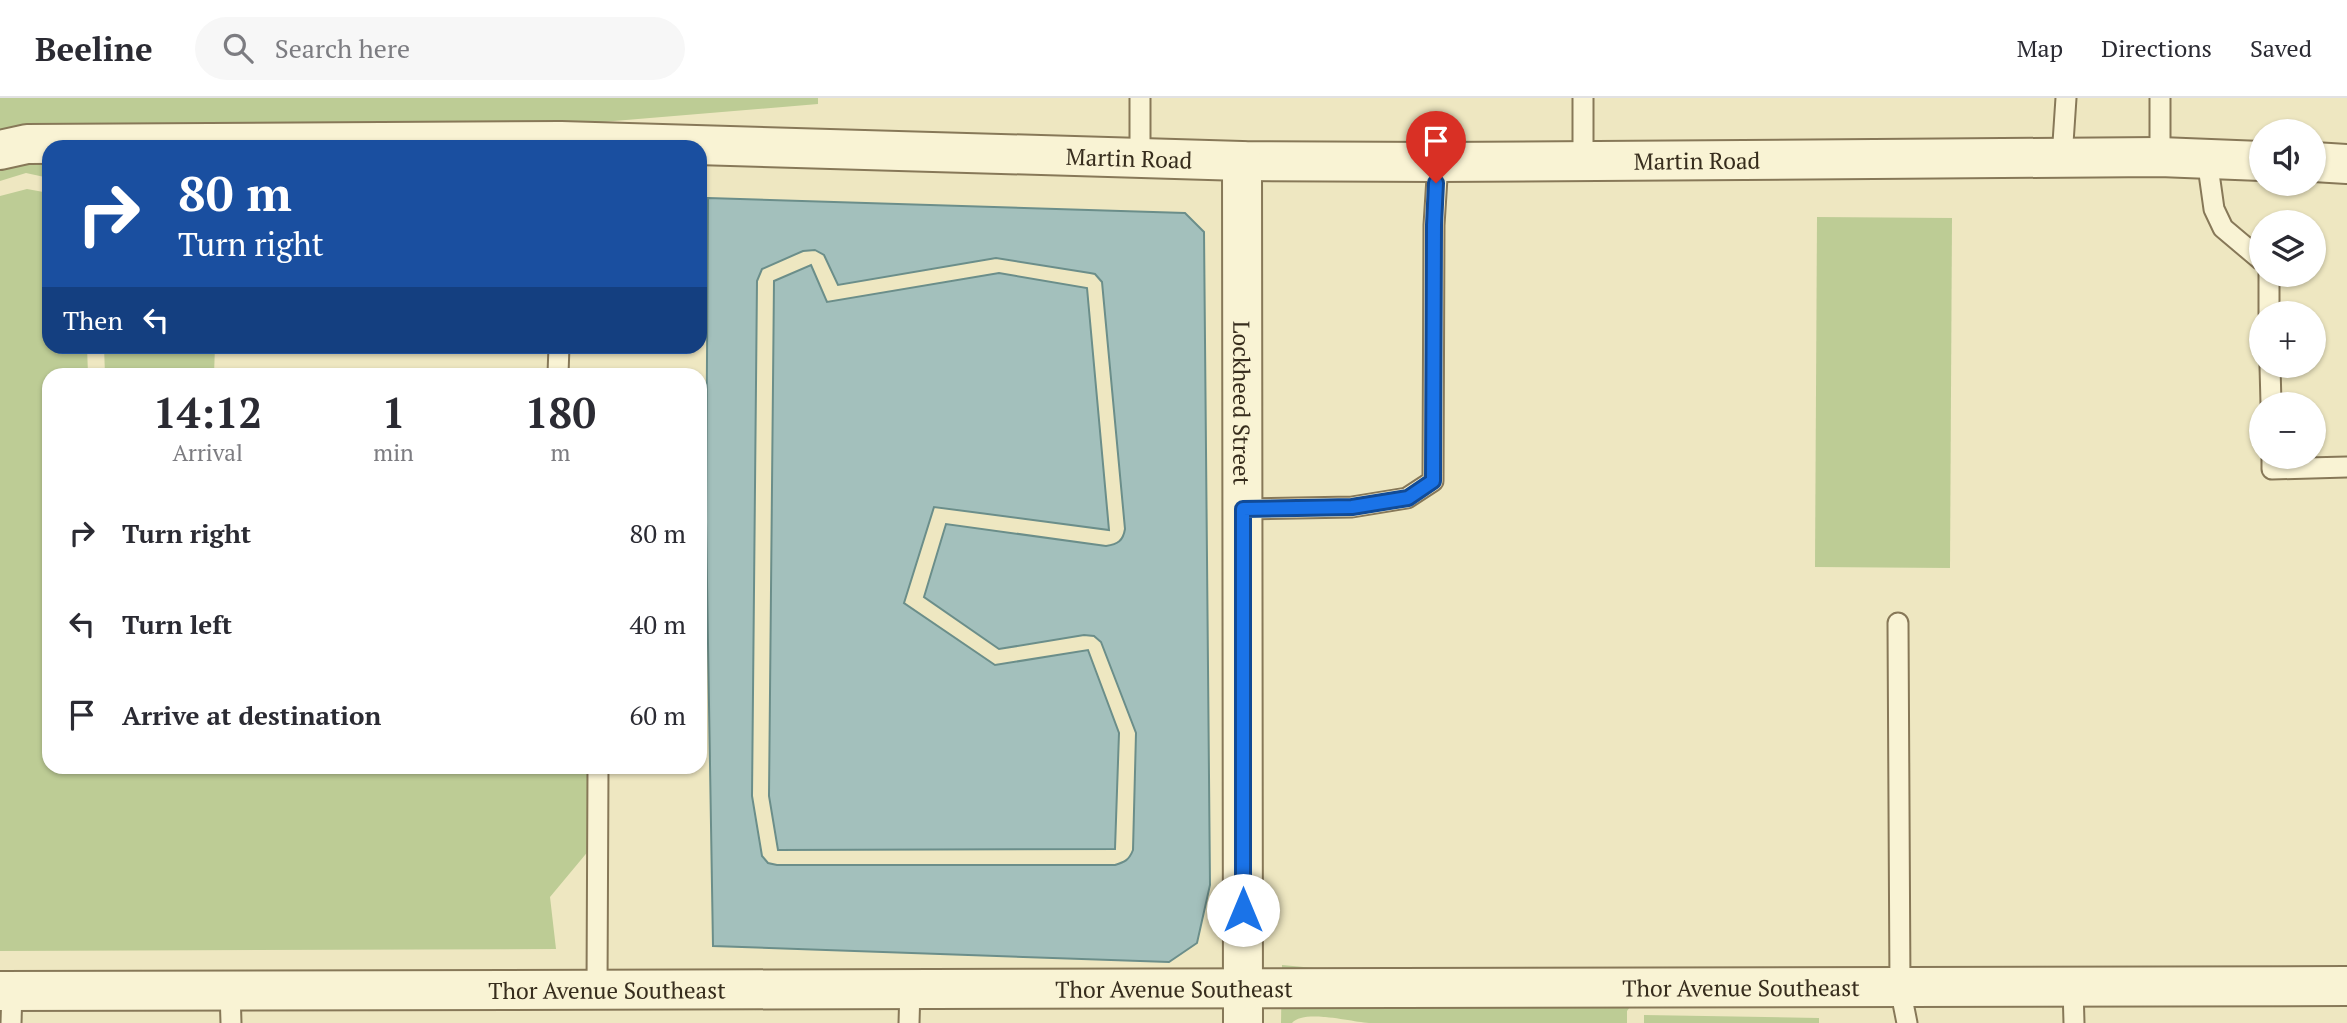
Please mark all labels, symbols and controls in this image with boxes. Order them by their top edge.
search box [195,17,685,80]
text: Beeline [35,27,153,70]
icon: search [219,29,257,67]
text: Search here [275,31,410,65]
text: Map [2017,32,2063,64]
text: Directions [2101,32,2212,64]
text: Saved [2250,32,2312,64]
pin [1406,111,1466,183]
map controls [2249,119,2326,469]
button: sound [2249,119,2326,196]
icon: arrive [1417,122,1455,160]
street label: Martin Road [1065,140,1193,175]
street label: Martin Road [1634,144,1761,176]
text: 80 m [178,160,292,225]
icon: right [63,168,154,259]
button: layers [2249,210,2326,287]
text: Turn right [178,223,324,265]
icon: left [137,301,175,339]
button: + [2249,301,2326,378]
text: Then [63,303,123,337]
street label: Lockheed Street [1227,321,1258,486]
text: 14:12 [153,384,262,440]
text: 1 [382,384,405,440]
text: 180 [525,384,596,440]
button: − [2249,392,2326,469]
text: Arrival [172,437,243,468]
text: min [373,437,414,468]
text: m [550,437,570,468]
icon: right [63,514,101,552]
text: Turn right [122,516,251,550]
text: 80 m [630,516,686,550]
icon: left [63,605,101,643]
text: Turn left [122,607,232,641]
text: 40 m [630,607,686,641]
icon: arrive [63,696,101,734]
text: Arrive at destination [122,698,381,732]
text: 60 m [630,698,686,732]
position arrow [1206,873,1280,947]
street label: Thor Avenue Southeast [1622,972,1860,1003]
street label: Thor Avenue Southeast [1055,973,1293,1004]
street label: Thor Avenue Southeast [488,974,726,1005]

